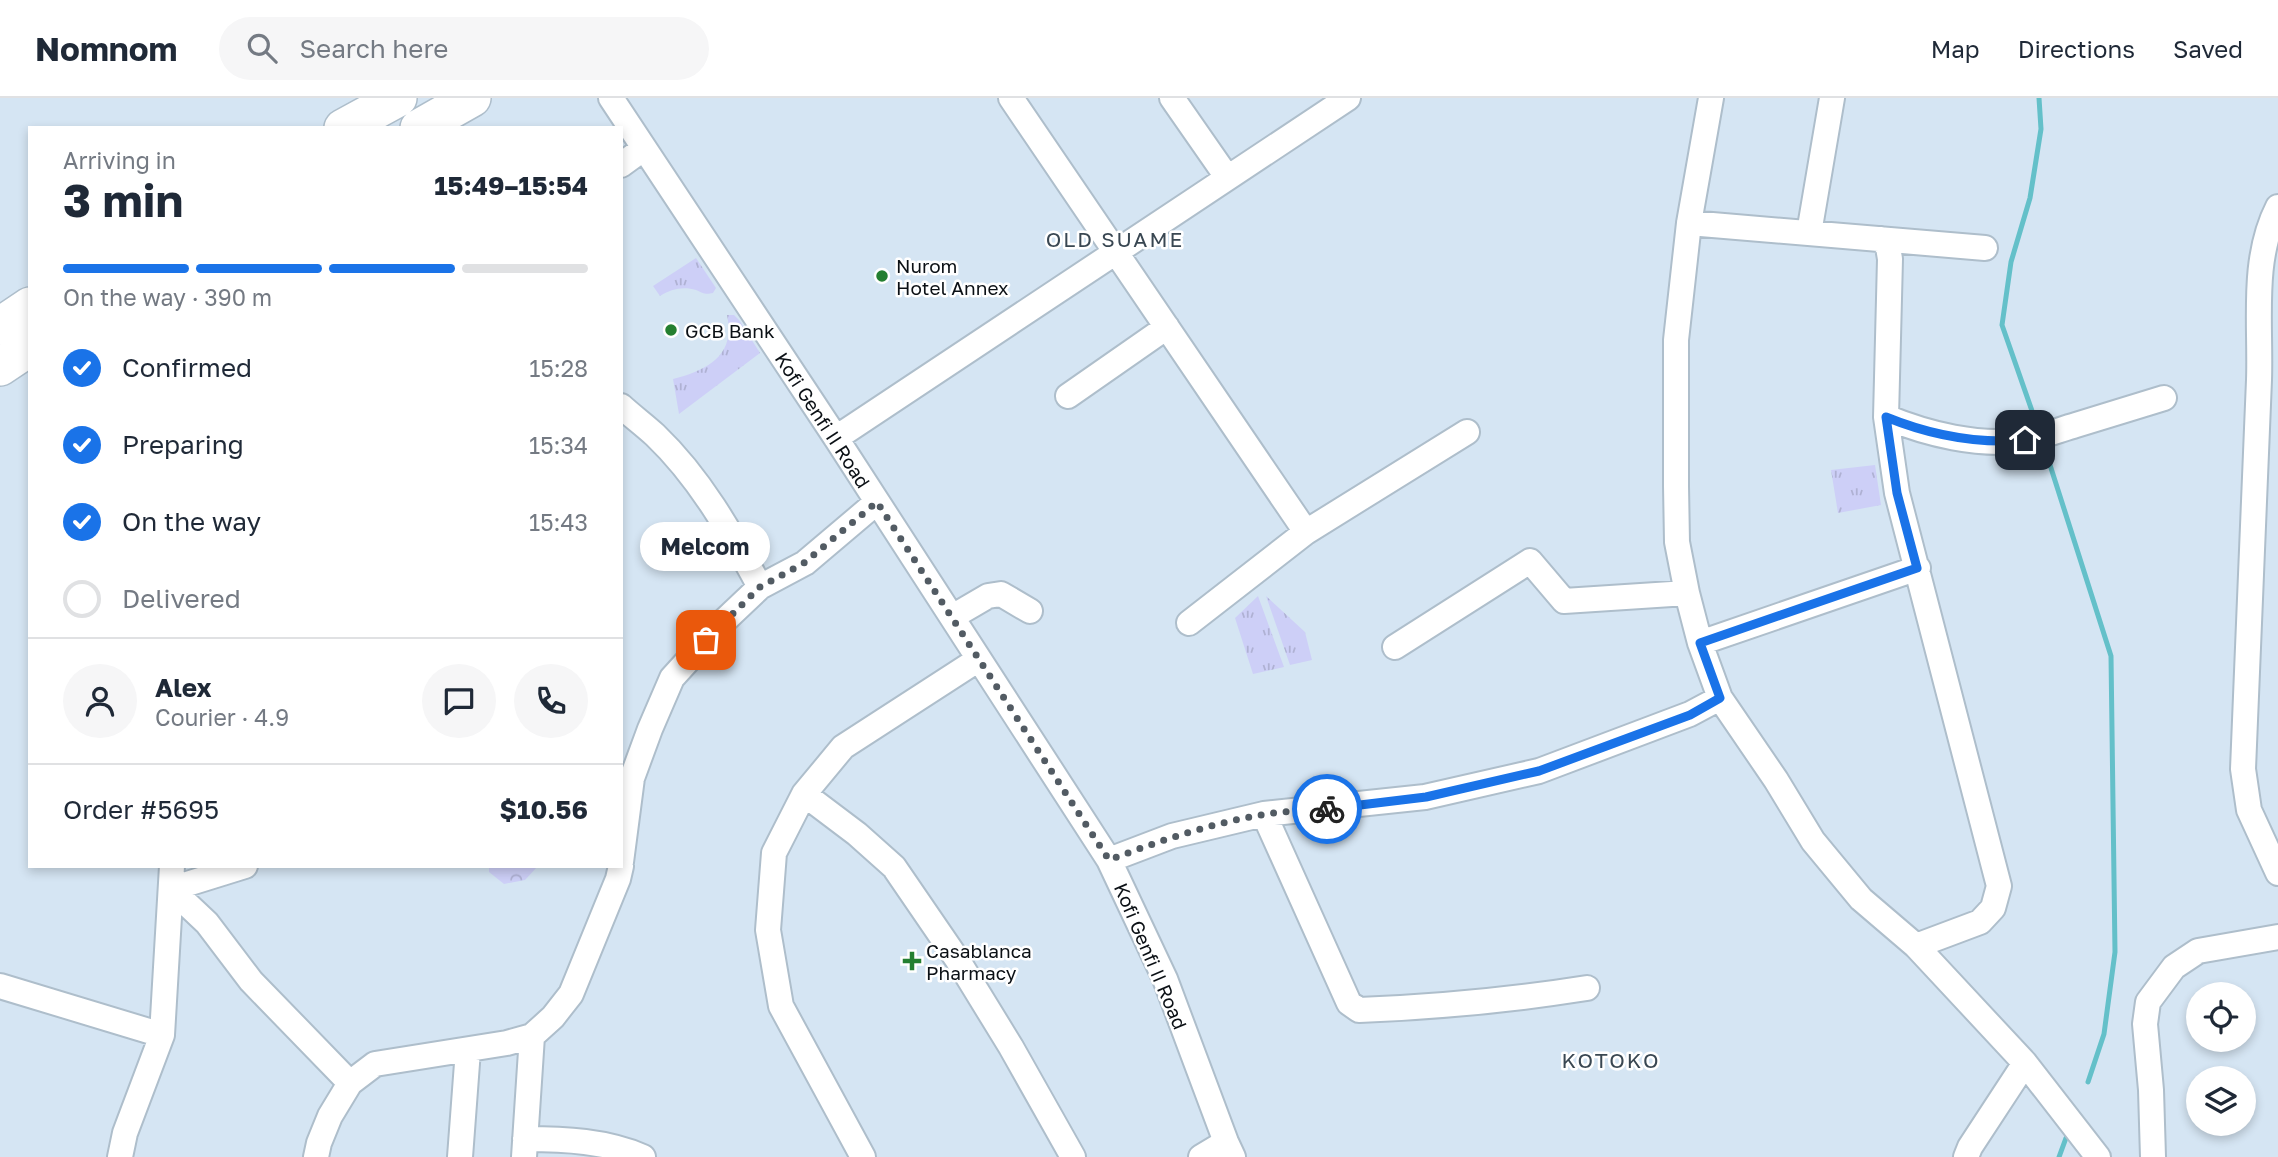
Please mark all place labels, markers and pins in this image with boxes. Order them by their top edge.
place label: Nurom Hotel Annex [896,254,1008,299]
marker: Nurom Hotel Annex [874,268,890,284]
place label: GCB Bank [685,319,775,342]
marker: GCB Bank [663,322,679,338]
pin [1995,410,2055,470]
callout: Melcom [641,521,771,570]
pin [676,610,736,670]
place label: Casablanca Pharmacy [926,939,1032,984]
marker: Casablanca Pharmacy [904,953,920,969]

